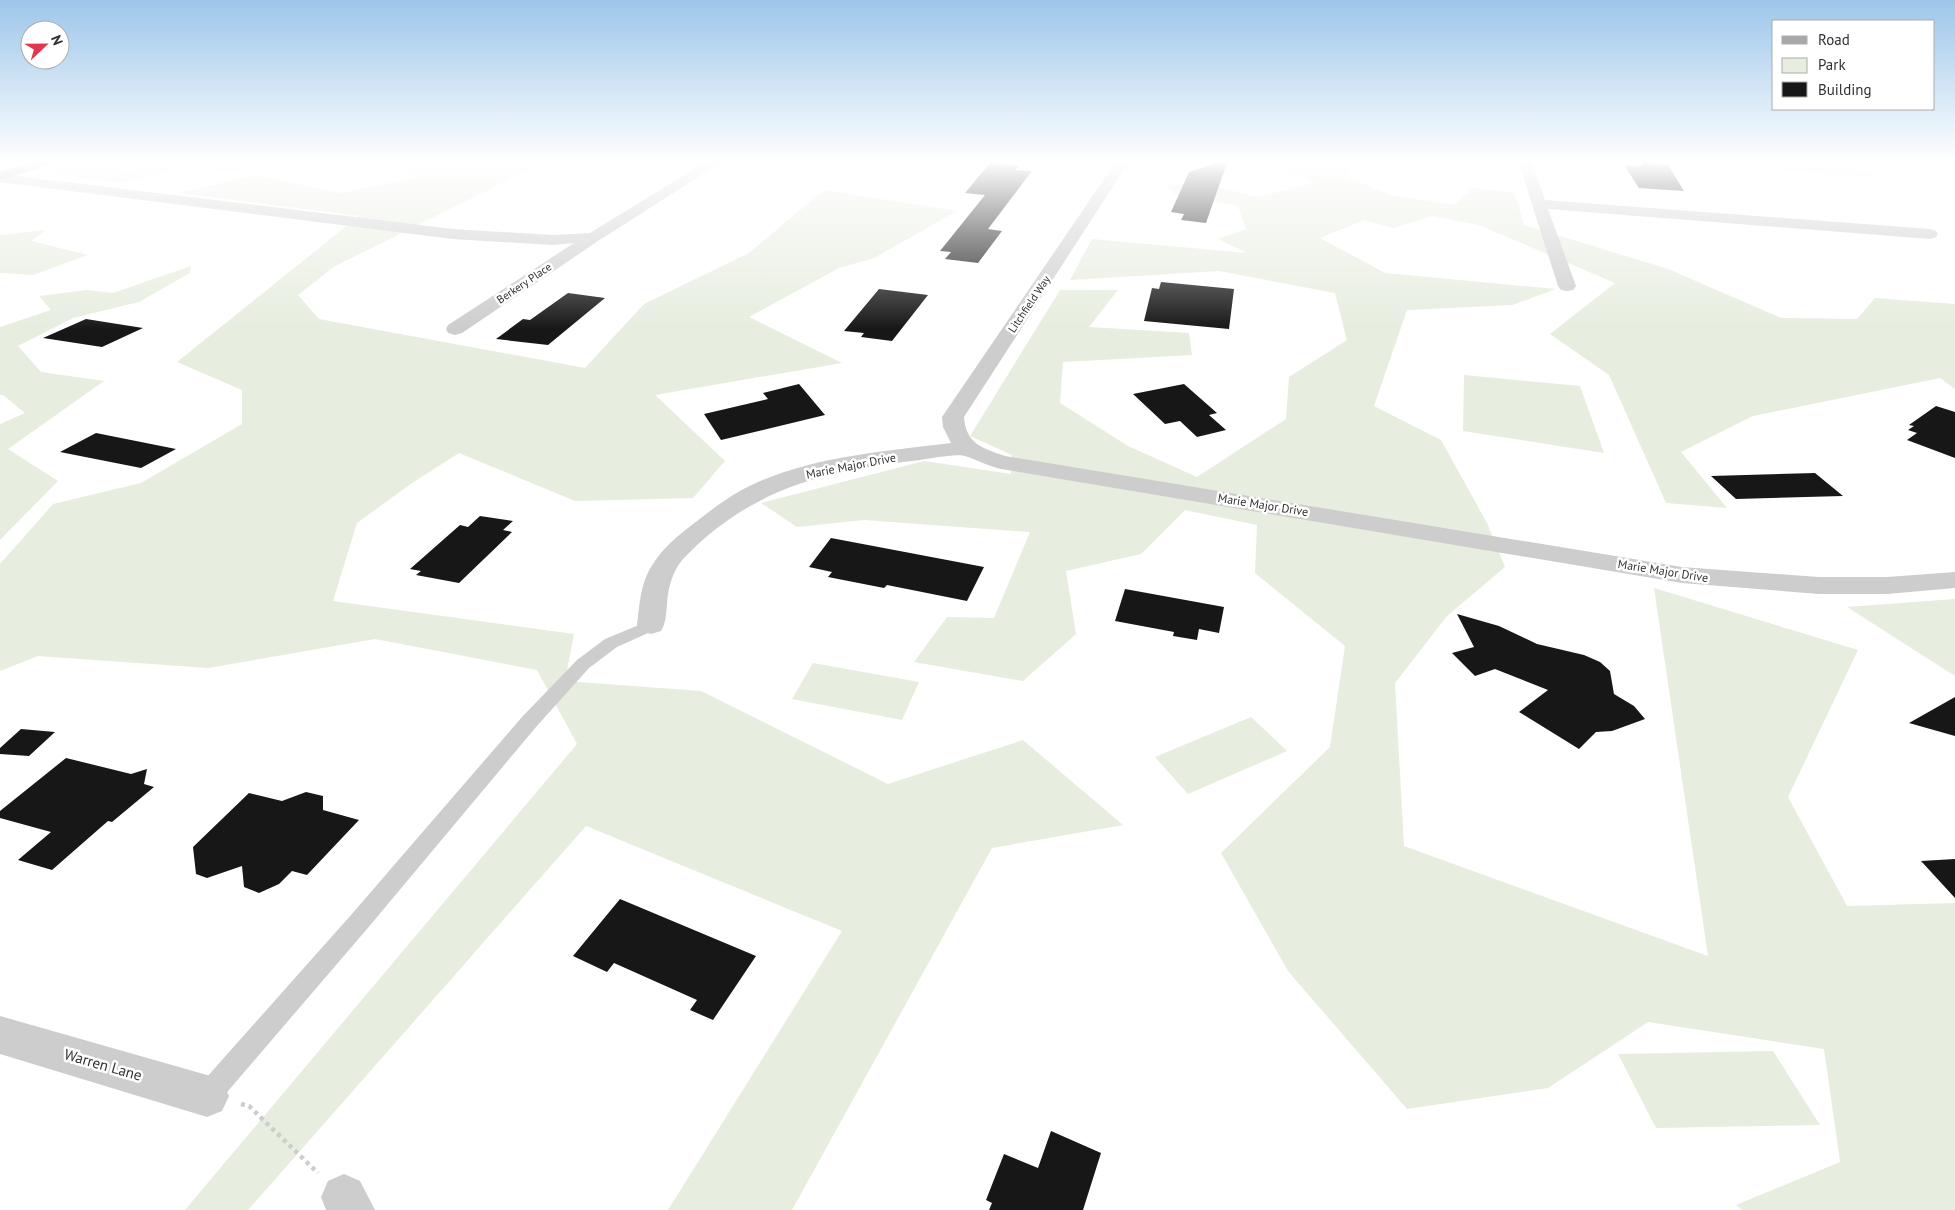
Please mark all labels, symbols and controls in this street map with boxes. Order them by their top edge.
north arrow [20,20,70,70]
legend [1772,20,1935,110]
text: Road [1818,30,1850,49]
text: N [47,32,67,48]
text: Park [1818,55,1846,74]
text: Building [1818,80,1872,99]
street label: Berkery Place [494,259,554,306]
street label: Litchfield Way [1005,272,1054,335]
street label: Marie Major Drive [805,449,897,482]
street label: Marie Major Drive [1217,490,1309,519]
street label: Marie Major Drive [1617,556,1709,585]
street label: Warren Lane [62,1044,144,1085]

